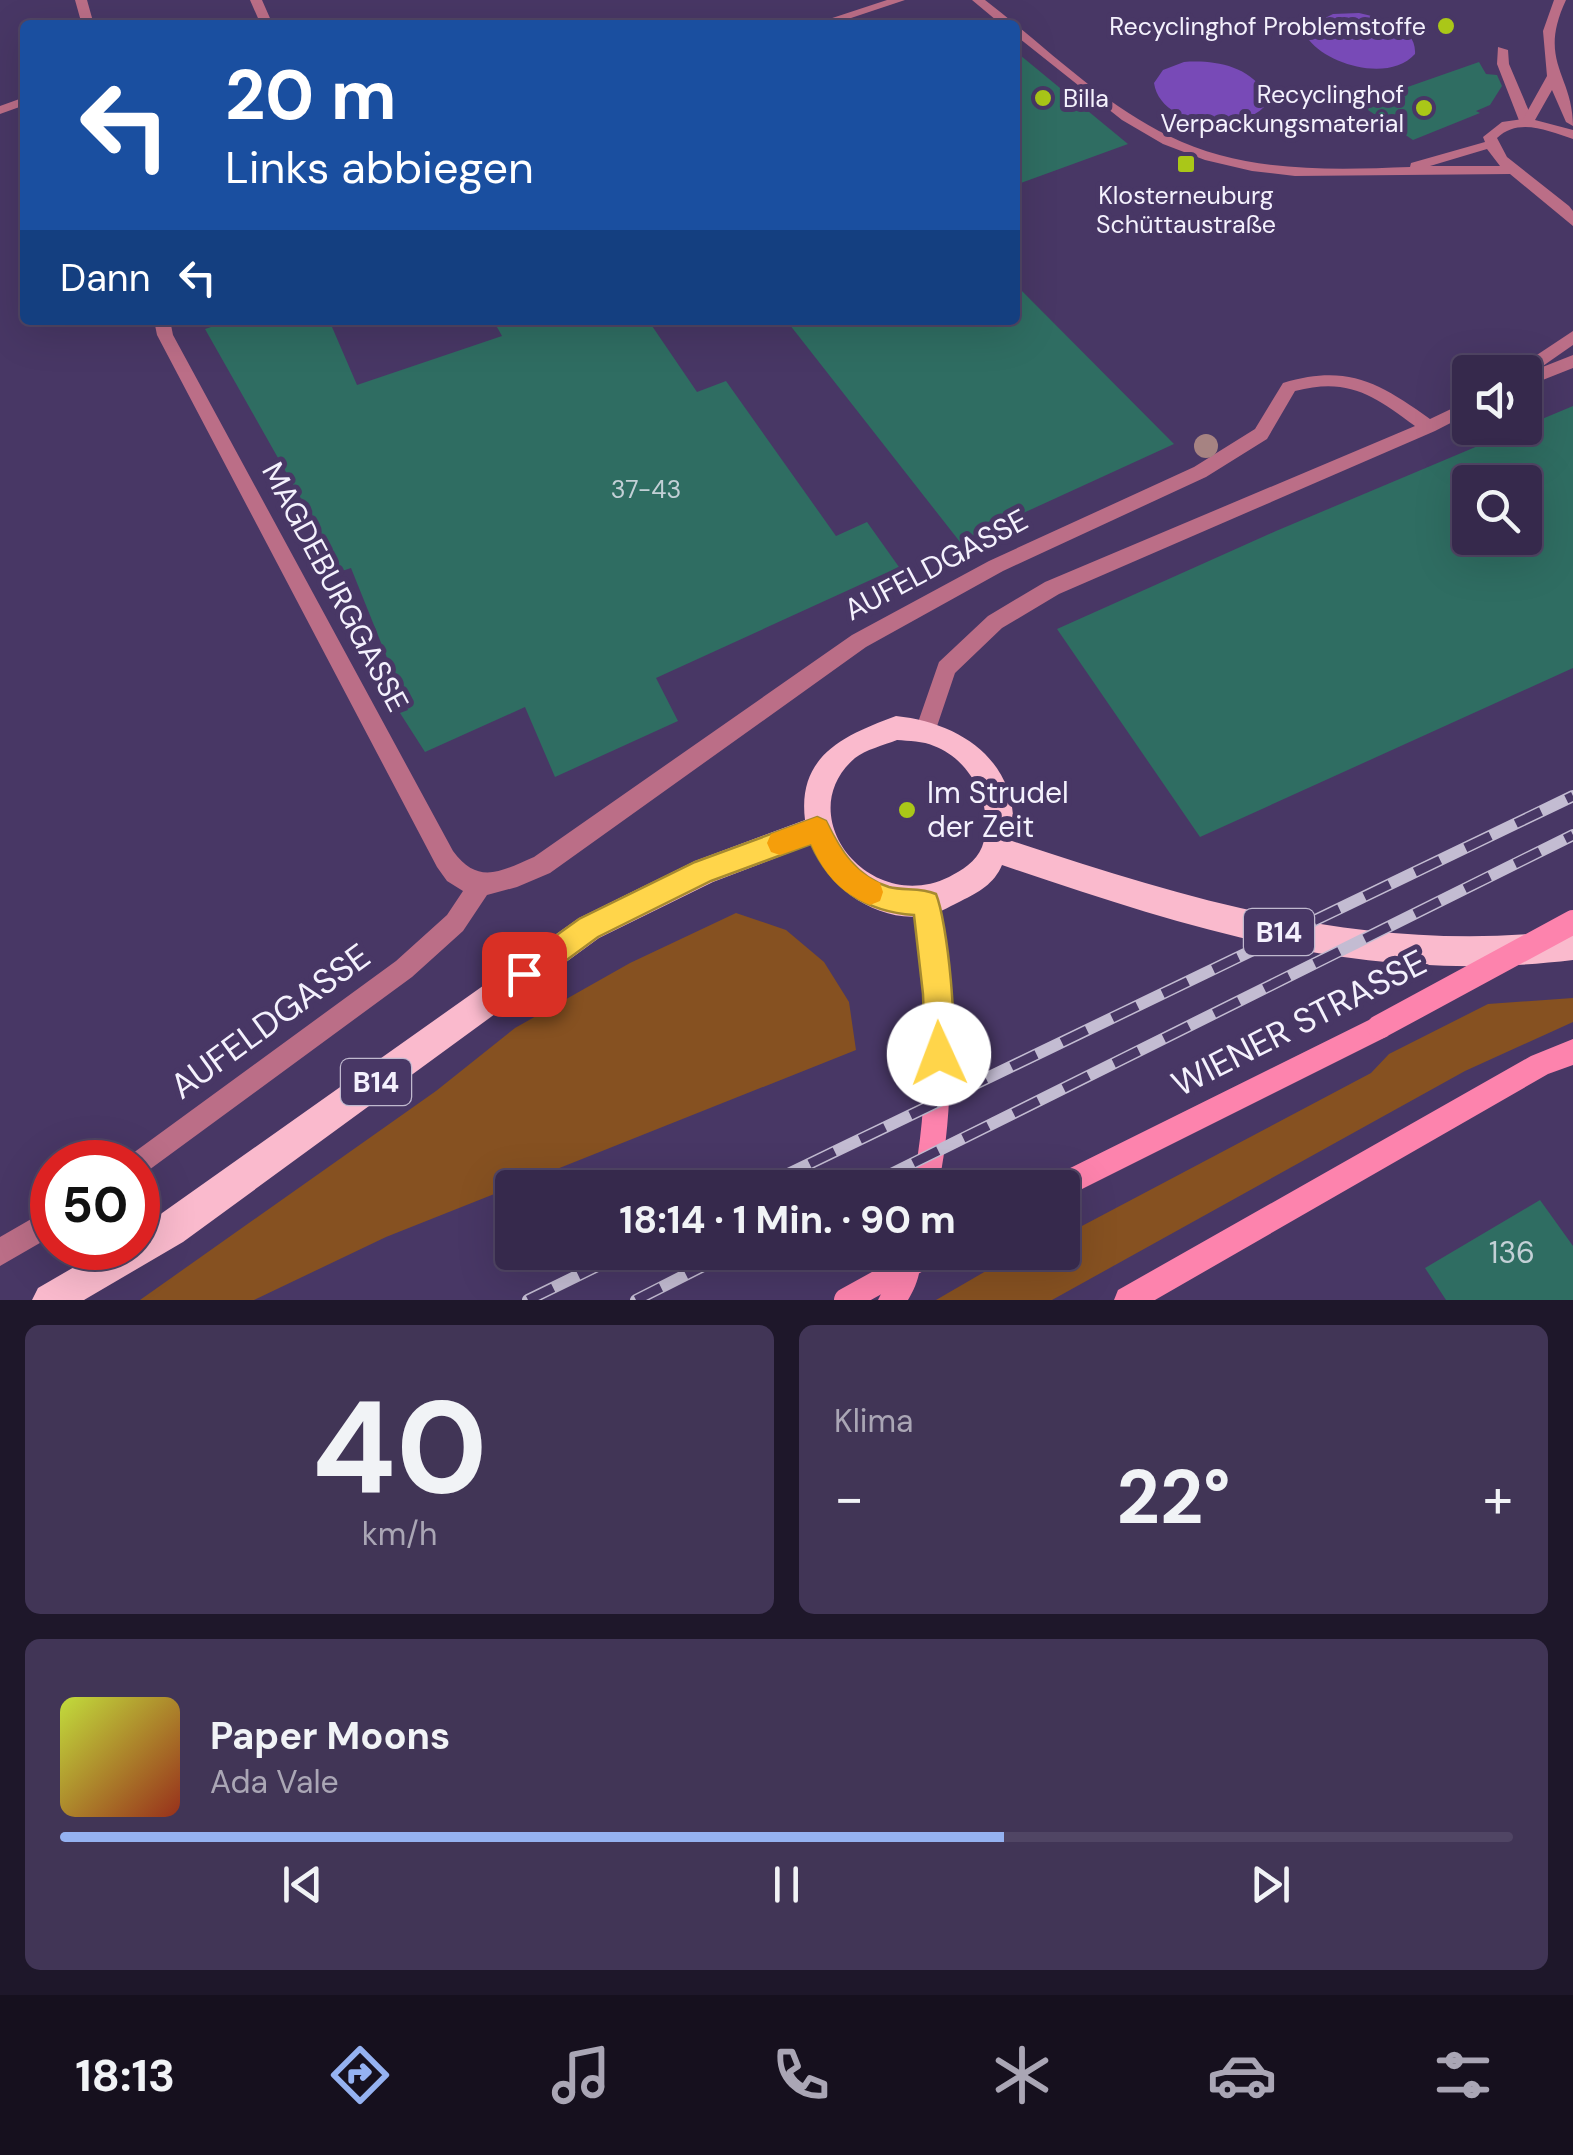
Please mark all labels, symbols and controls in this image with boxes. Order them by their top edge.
place label: Recyclinghof Problemstoffe [1109,10,1426,43]
marker: Recyclinghof Problemstoffe [1435,15,1457,37]
text: 20 m [225,50,397,141]
icon: left [60,60,190,190]
place label: Recyclinghof Verpackungsmaterial [1161,78,1404,140]
place label: Billa [1063,82,1109,115]
marker: Billa [1032,87,1054,109]
marker: Recyclinghof Verpackungsmaterial [1413,97,1435,119]
text: Links abbiegen [225,138,534,197]
marker: Klosterneuburg Schüttaustraße [1175,153,1197,175]
place label: Klosterneuburg Schüttaustraße [1096,179,1276,241]
icon: left [170,250,225,305]
text: Dann [60,253,150,303]
map controls [1452,355,1542,555]
button: sound [1452,355,1542,445]
street label: MAGDEBURGGASSE [253,455,418,718]
button: search [1452,465,1542,555]
house number: 37-43 [611,473,681,506]
street label: AUFELDGASSE [837,500,1034,629]
place label: Im Strudel der Zeit [927,773,1069,846]
marker: Im Strudel der Zeit [896,799,918,821]
road number: B14 [1244,909,1314,955]
pin [482,932,567,1017]
street label: AUFELDGASSE [161,933,379,1109]
street label: WIENER STRASSE [1164,939,1434,1107]
icon: arrive [497,947,552,1002]
position arrow [887,1002,991,1106]
road number: B14 [341,1059,411,1105]
speed limit sign: 50 [30,1140,160,1270]
text: 18:14 · 1 Min. · 90 m [619,1195,956,1245]
house number: 136 [1489,1233,1535,1272]
text: 40 [311,1363,488,1532]
text: Klima [834,1400,913,1442]
text: 22° [1117,1449,1230,1546]
text: − [834,1462,864,1534]
text: + [1483,1462,1513,1534]
text: km/h [362,1513,437,1555]
text: Paper Moons [210,1711,450,1761]
text: Ada Vale [210,1761,339,1803]
icon: previous [275,1857,330,1912]
icon: pause [759,1857,814,1912]
icon: next [1243,1857,1298,1912]
icon: directions [325,2040,395,2110]
icon: music [546,2040,616,2110]
icon: phone [766,2040,836,2110]
icon: climate [987,2040,1057,2110]
icon: car [1207,2040,1277,2110]
icon: filters [1428,2040,1498,2110]
text: 18:13 [75,2046,175,2105]

